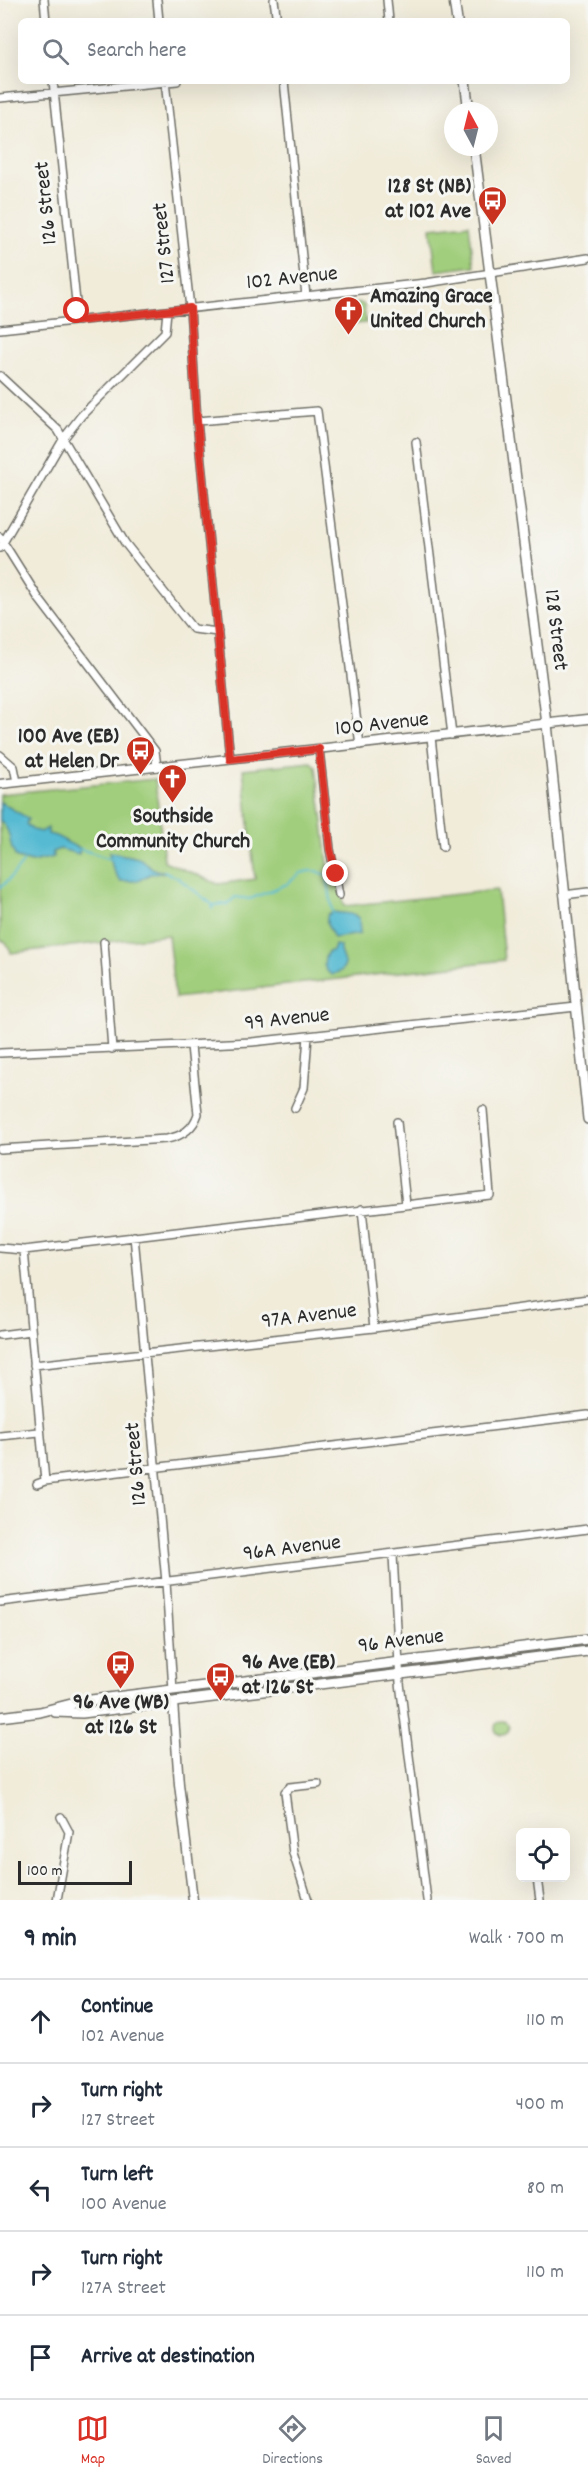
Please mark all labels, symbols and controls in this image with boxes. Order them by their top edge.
search box [18,18,570,84]
icon: search [39,35,72,68]
text: Search here [87,36,186,67]
north arrow [444,102,498,156]
street label: 126 Street [27,160,67,246]
place label: 128 St (NB) at 102 Ave [385,172,471,228]
bus stop icon: 128 St (NB) at 102 Ave [476,184,508,226]
street label: 127 Street [145,201,185,285]
street label: 102 Avenue [245,259,339,299]
place label: Amazing Grace United Church [370,282,493,338]
church icon: Amazing Grace United Church [333,294,365,336]
route start [63,297,89,323]
street label: 128 Street [535,588,575,672]
street label: 100 Avenue [334,705,430,745]
place label: 100 Ave (EB) at Helen Dr [18,722,120,778]
bus stop icon: 100 Ave (EB) at Helen Dr [124,734,156,776]
church icon: Southside Community Church [157,762,189,804]
place label: Southside Community Church [96,802,250,858]
route end [322,860,348,886]
street label: 99 Avenue [243,1000,331,1040]
street label: 97A Avenue [260,1296,358,1338]
street label: 126 Street [118,1421,156,1507]
street label: 96A Avenue [241,1528,343,1570]
street label: 96 Avenue [356,1621,446,1663]
bus stop icon: 96 Ave (WB) at 126 St [105,1648,137,1690]
place label: 96 Ave (EB) at 126 St [242,1648,336,1704]
bus stop icon: 96 Ave (EB) at 126 St [205,1660,237,1702]
place label: 96 Ave (WB) at 126 St [73,1688,169,1744]
map controls [516,1828,570,1882]
button: locate [516,1828,570,1882]
scale bar [18,1858,132,1886]
text: 100 m [27,1860,63,1883]
text: 9 min [24,1921,77,1958]
text: Walk · 700 m [469,1925,564,1953]
text: Continue [81,1992,153,2023]
icon: ahead [24,2005,57,2038]
text: 110 m [526,2007,564,2035]
text: 102 Avenue [81,2023,164,2051]
text: Turn right [81,2076,163,2107]
icon: right [24,2089,57,2122]
text: 400 m [516,2091,564,2119]
text: 127 Street [81,2107,155,2135]
text: Turn left [81,2160,153,2191]
icon: left [24,2173,57,2206]
text: 80 m [527,2175,564,2203]
text: 100 Avenue [81,2191,166,2219]
text: Turn right [81,2244,163,2275]
icon: right [24,2257,57,2290]
text: 110 m [526,2259,564,2287]
text: 127A Street [81,2275,166,2303]
icon: arrive [24,2341,57,2374]
text: Arrive at destination [81,2342,255,2373]
tab: Map [76,2412,109,2471]
tab: Directions [262,2412,323,2471]
tab: Saved [476,2412,512,2471]

